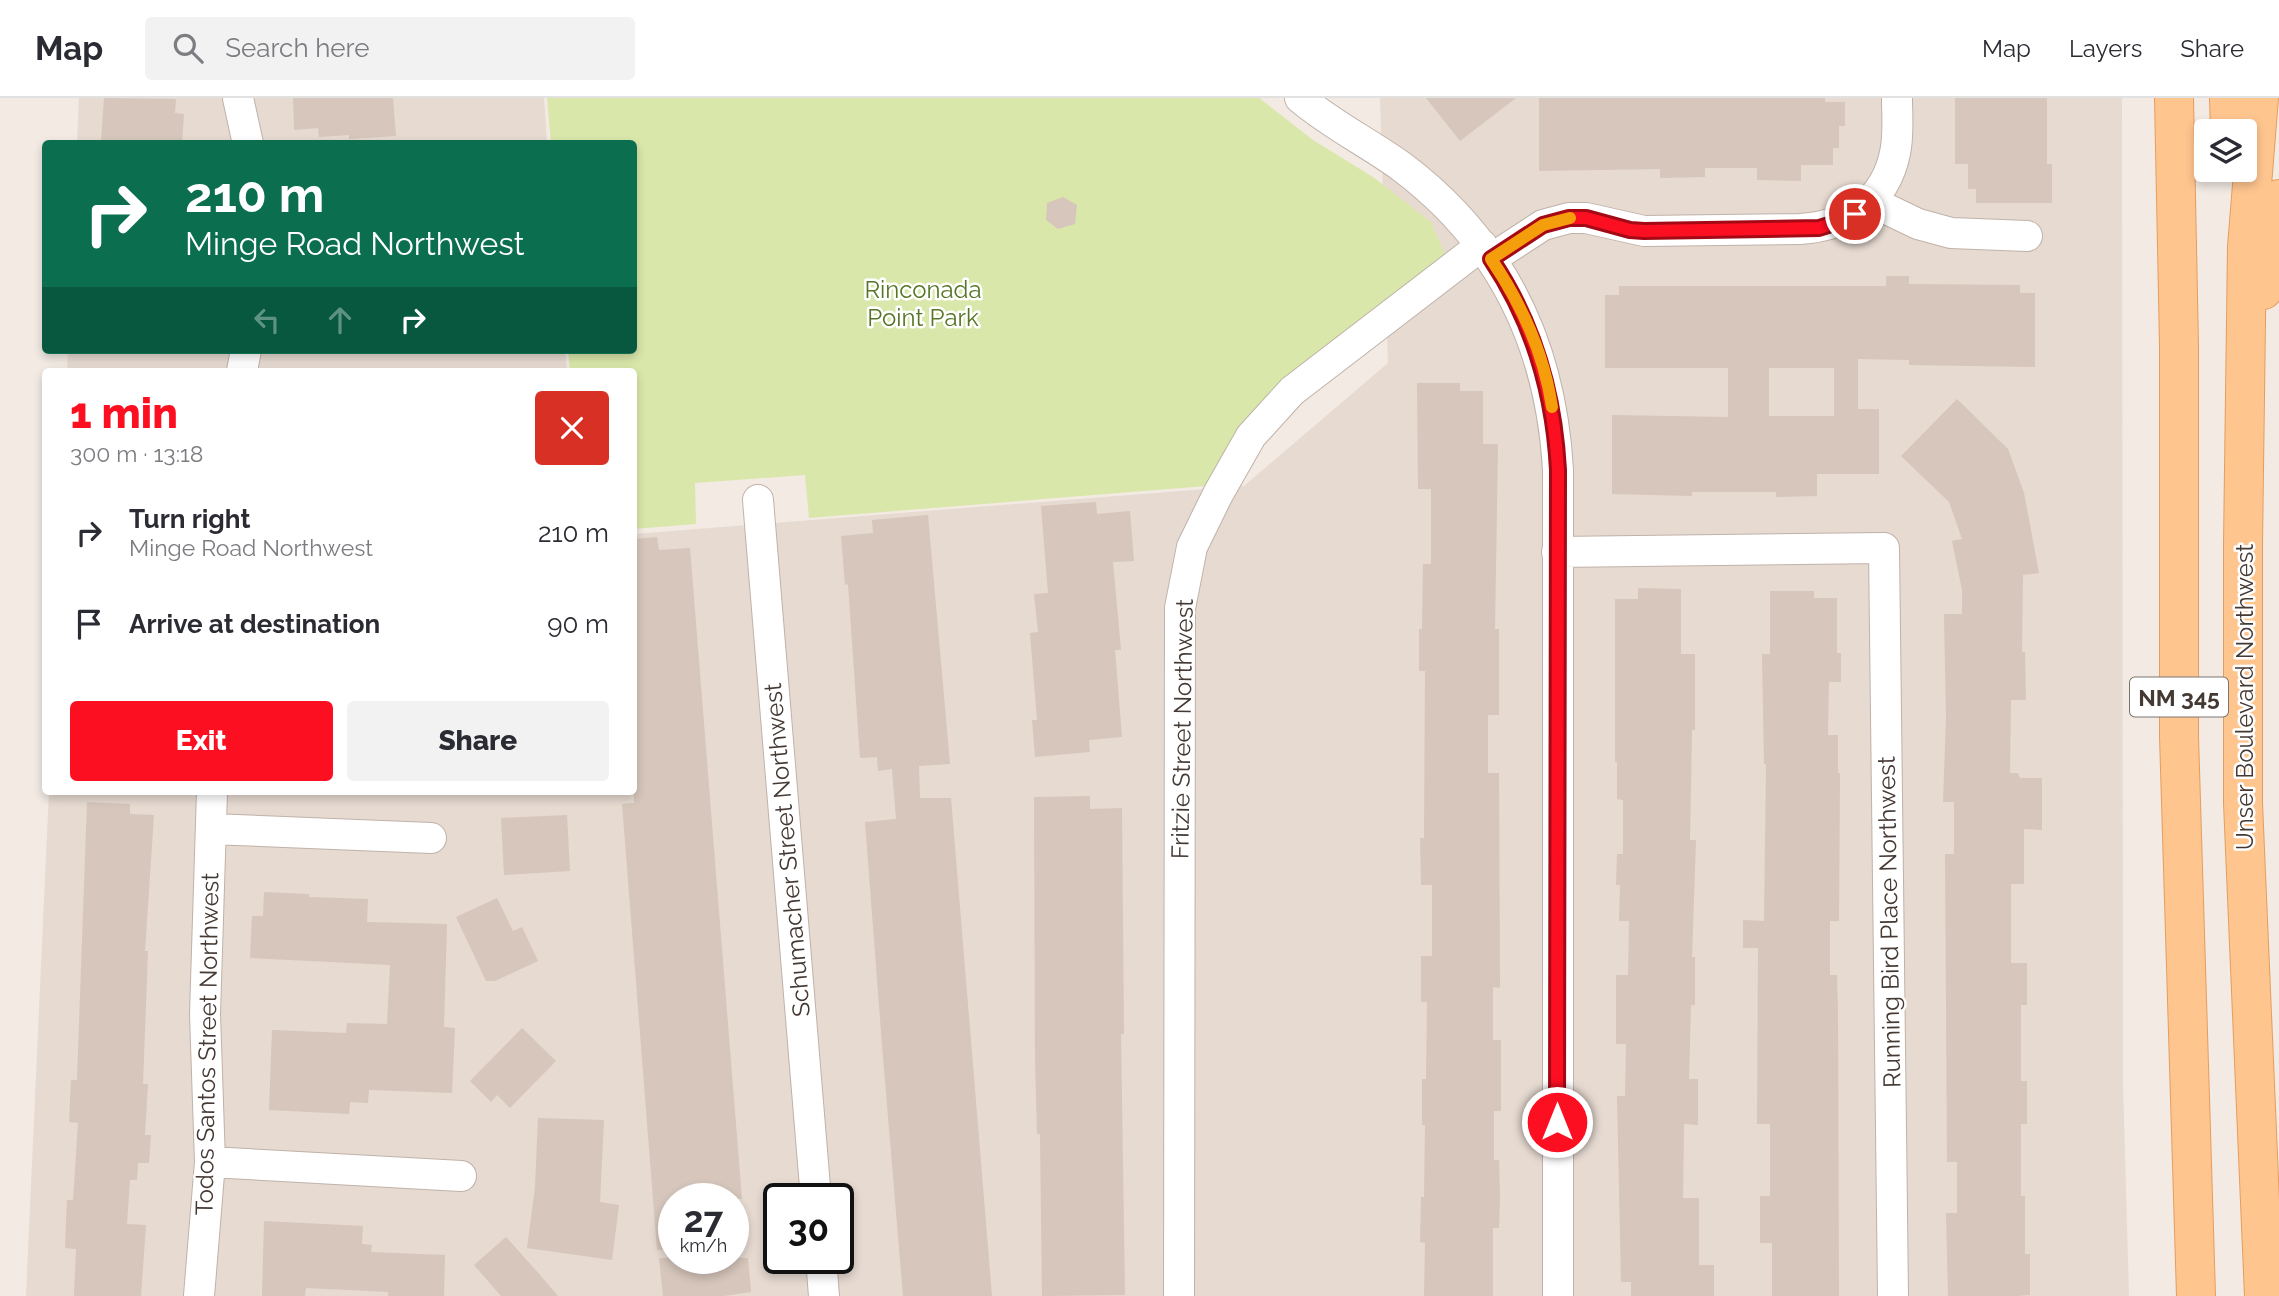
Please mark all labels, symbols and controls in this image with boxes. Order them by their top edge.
search box [145,17,635,80]
text: Map [35,29,103,68]
icon: search [169,29,207,67]
text: Search here [225,33,370,63]
text: Map [1982,34,2031,63]
text: Layers [2069,34,2142,63]
text: Share [2180,34,2244,63]
map controls [2194,119,2257,182]
button: layers [2194,119,2257,182]
text: 210 m [185,166,324,223]
icon: right [70,168,161,259]
pin [1825,184,1885,244]
icon: arrive [1836,195,1874,233]
text: Minge Road Northwest [185,225,524,262]
park label: Rinconada Point Park [864,275,982,332]
icon: left [248,301,286,339]
icon: ahead [321,301,359,339]
icon: right [394,301,432,339]
text: 1 min [70,389,178,438]
button: close [535,391,609,465]
text: 300 m · 13:18 [70,440,203,467]
text: Turn right [129,504,250,534]
icon: right [70,514,108,552]
text: 210 m [538,518,609,548]
text: Minge Road Northwest [129,534,373,561]
street label: Unser Boulevard Northwest [2230,544,2259,850]
street label: Fritzie Street Northwest [1165,599,1199,859]
icon: arrive [70,605,108,643]
text: Arrive at destination [129,609,380,639]
text: 90 m [547,609,609,639]
road number: NM 345 [2130,678,2228,716]
street label: Schumacher Street Northwest [758,682,816,1018]
button: Exit [70,701,333,781]
button: Share [347,701,609,781]
street label: Running Bird Place Northwest [1872,756,1906,1088]
street label: Todos Santos Street Northwest [190,872,224,1216]
position arrow [1520,1085,1594,1159]
speed limit sign: 30 [763,1183,854,1274]
text: 27 [684,1199,723,1240]
text: km/h [680,1235,727,1256]

